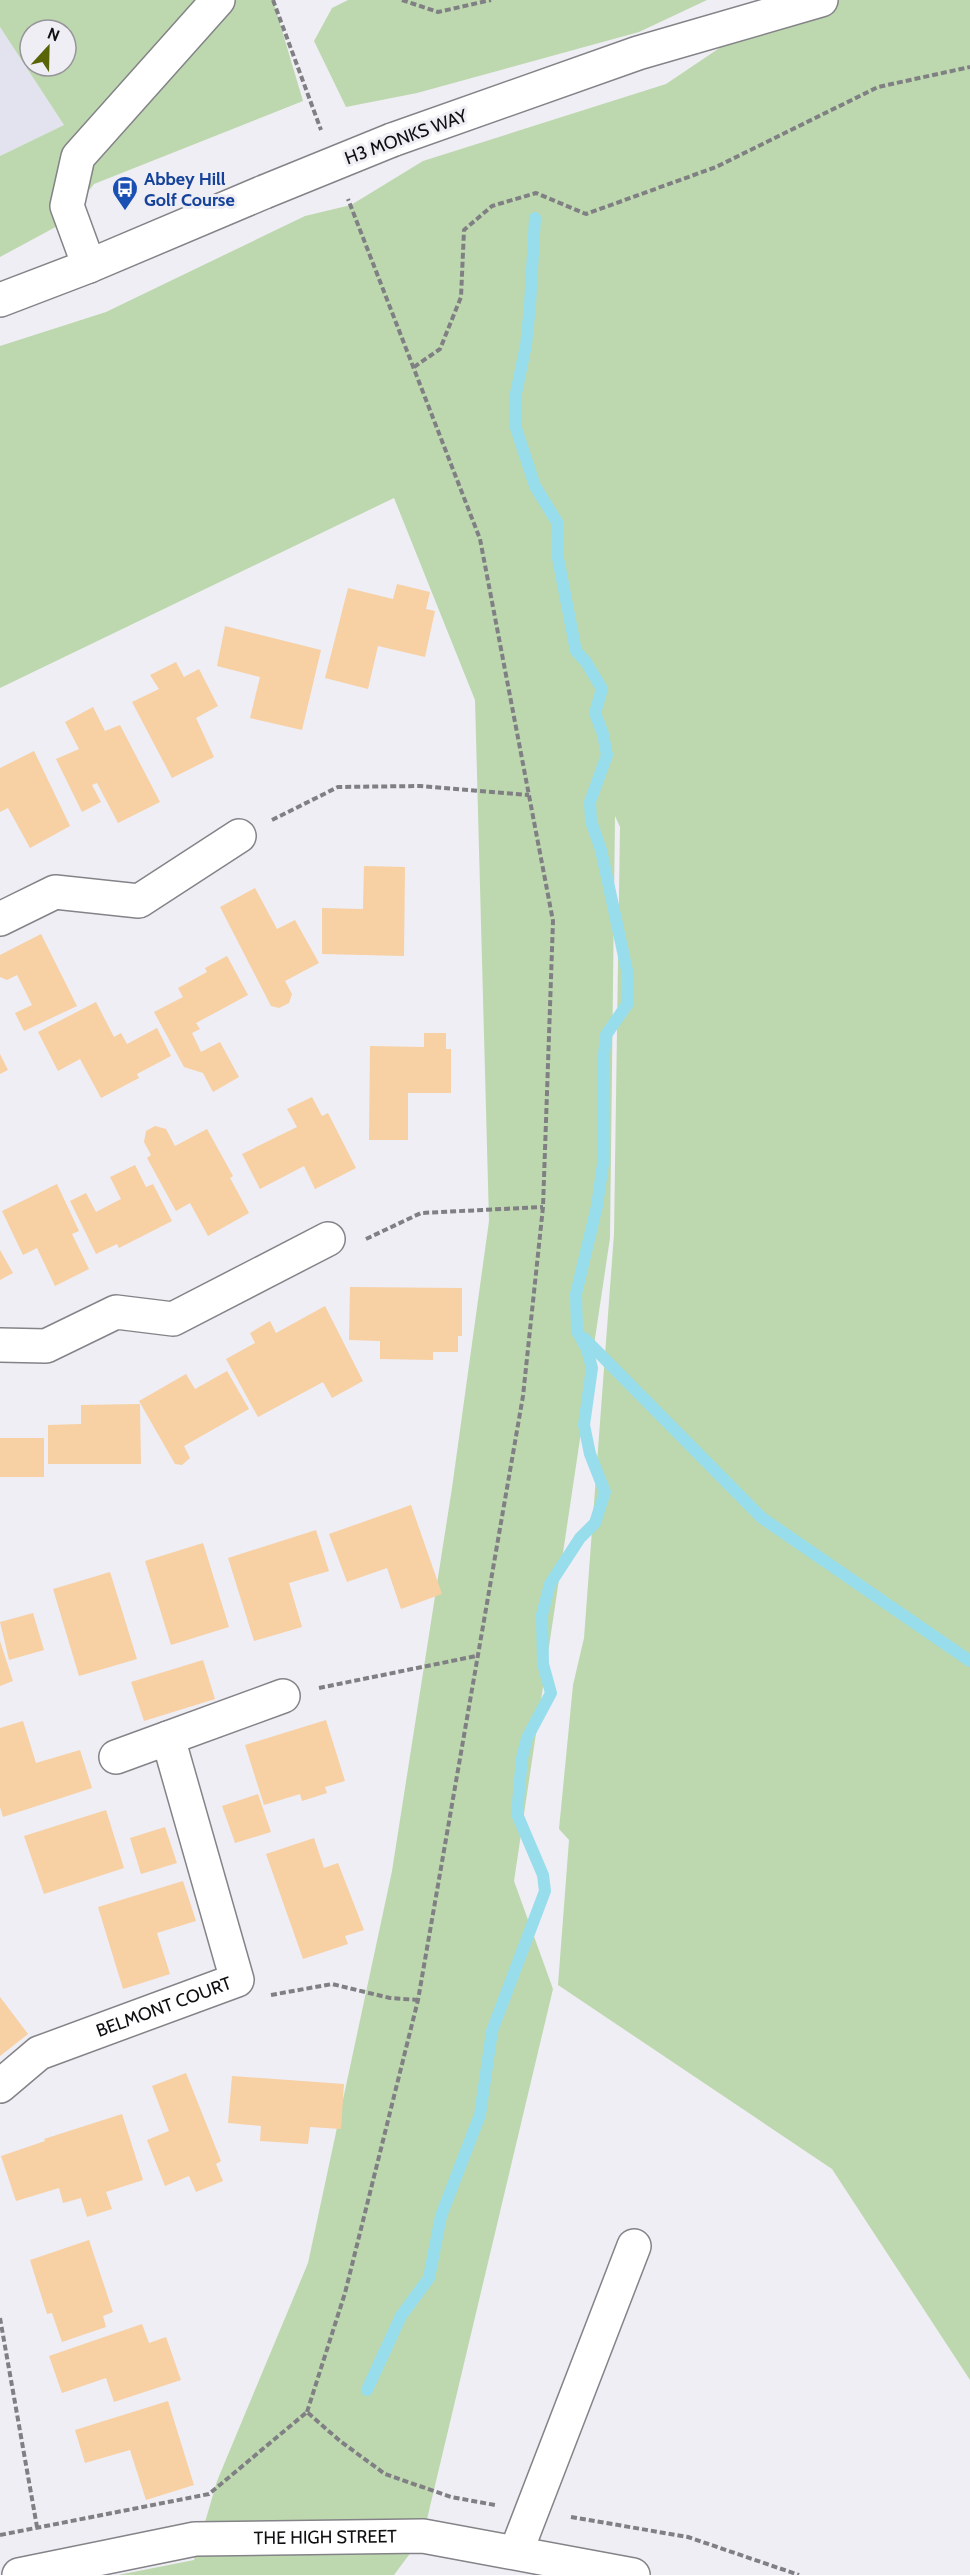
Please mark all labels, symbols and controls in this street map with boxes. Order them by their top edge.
north arrow [18,18,78,78]
text: N [45,24,62,45]
street label: H3 MONKS WAY [342,104,471,169]
place label: Abbey Hill Golf Course [144,168,235,211]
bus stop icon: Abbey Hill Golf Course [110,174,140,212]
street label: BELMONT COURT [93,1972,235,2042]
street label: THE HIGH STREET [254,2525,397,2549]

